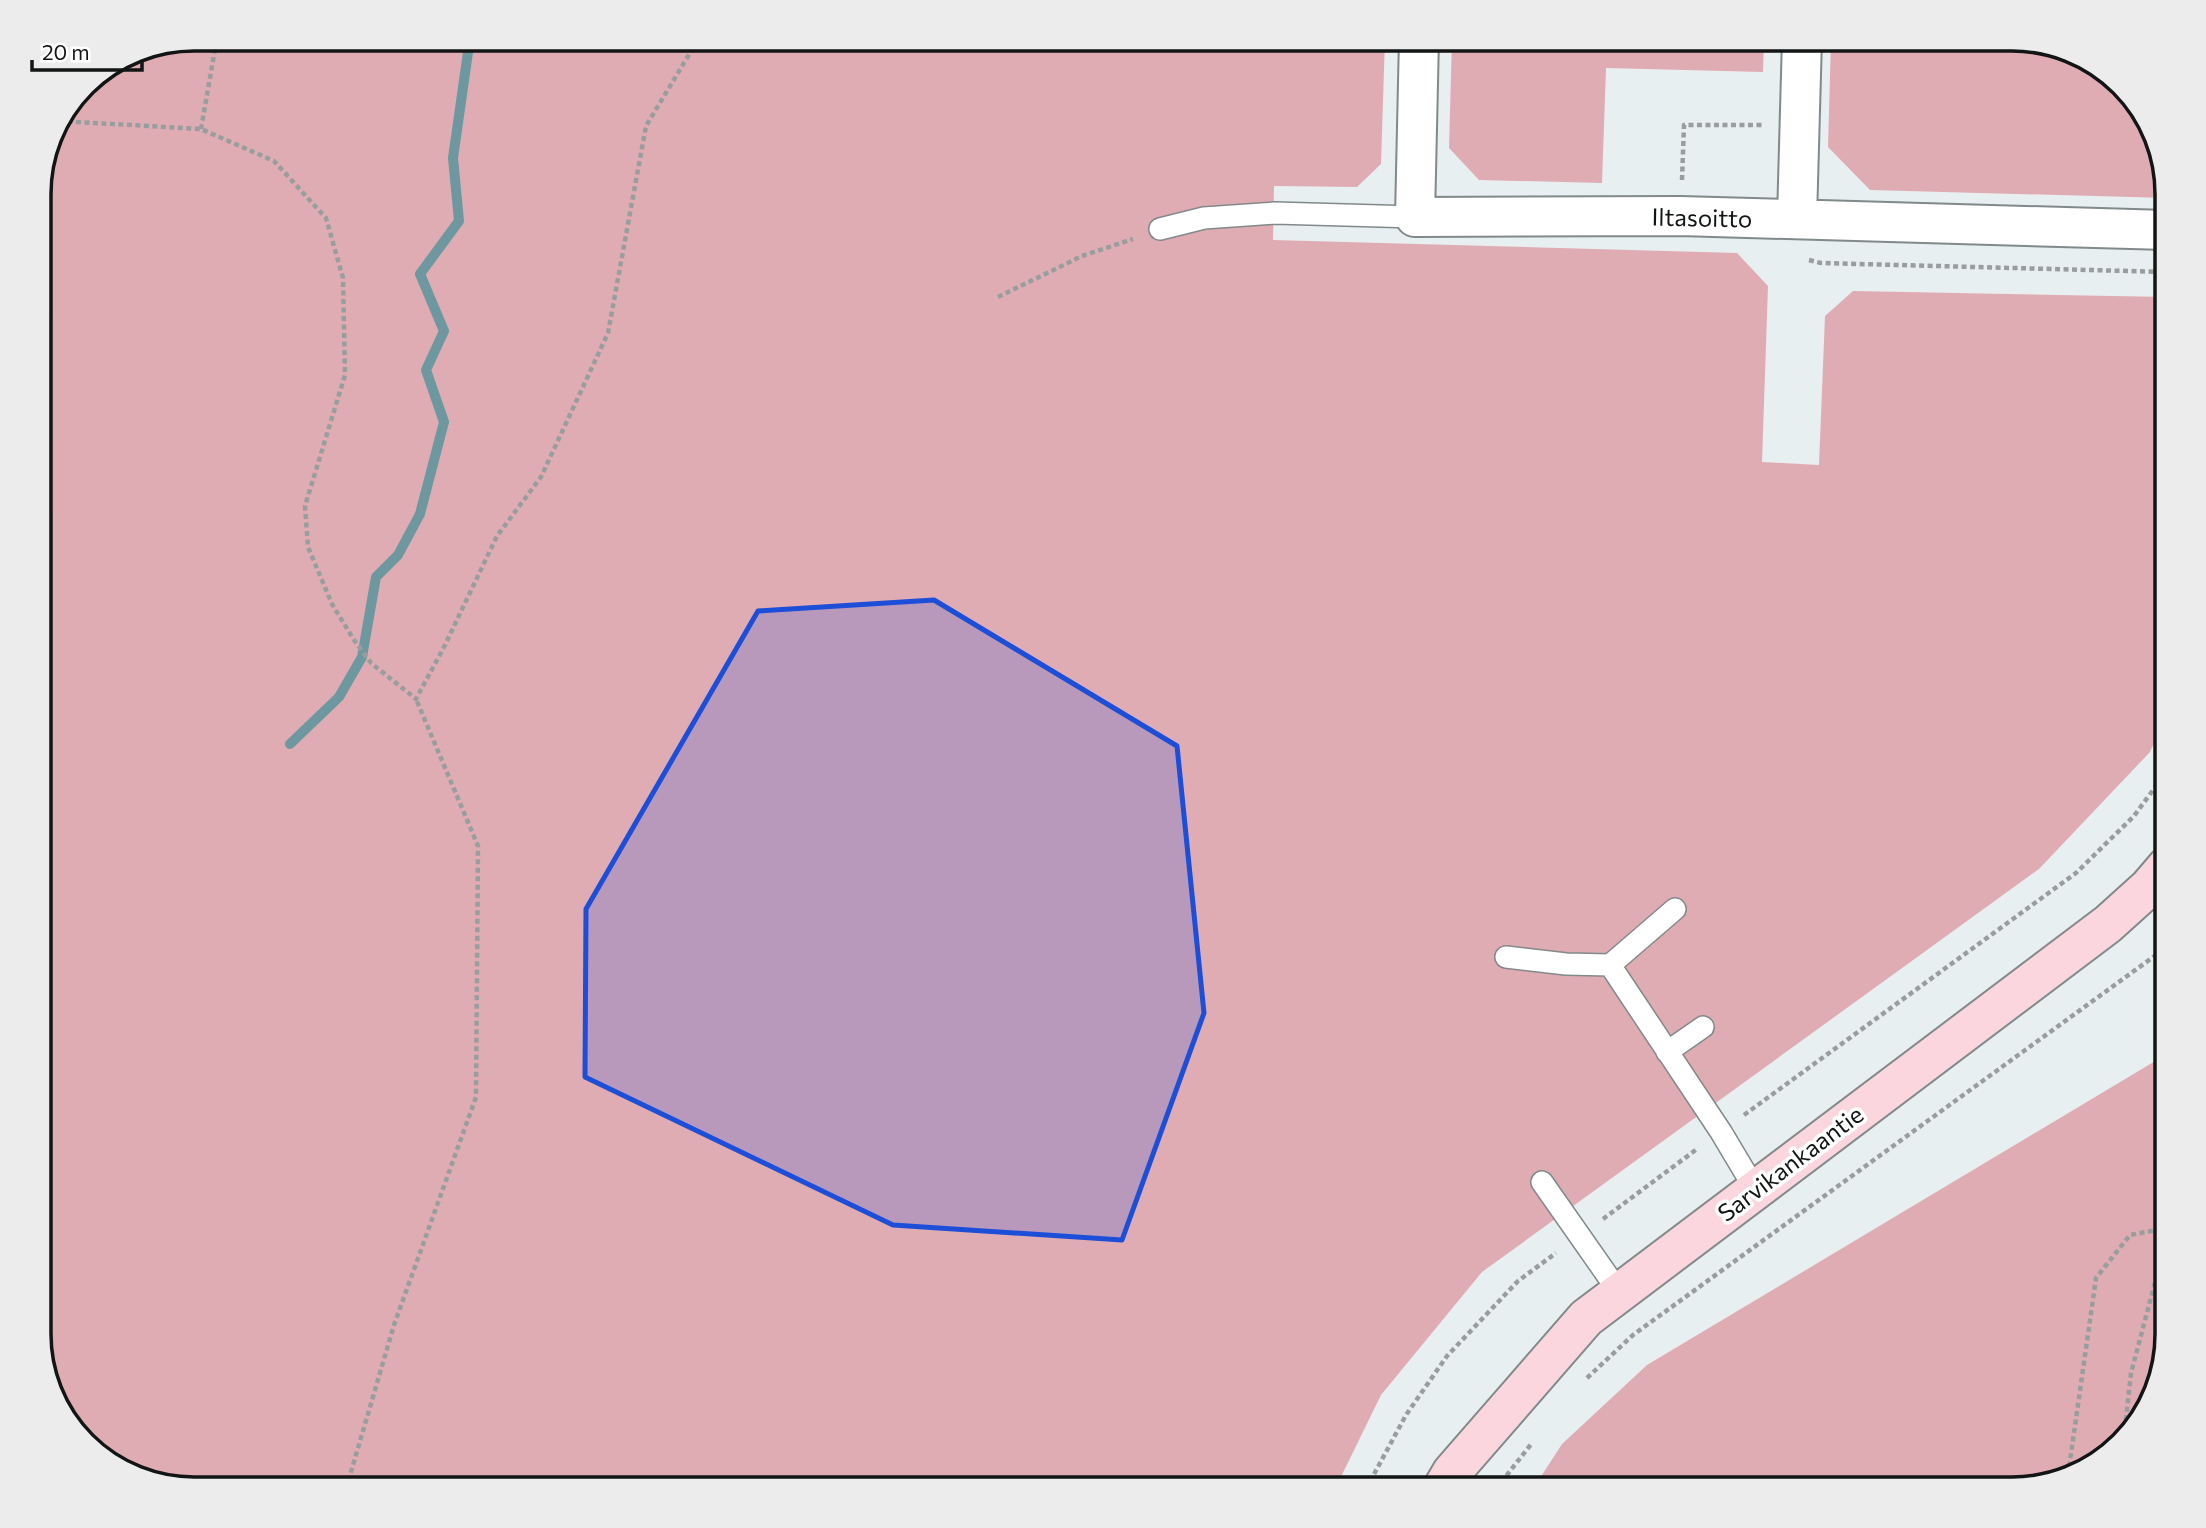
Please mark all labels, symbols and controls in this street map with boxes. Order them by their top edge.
scale bar [32,28,142,72]
text: 20 m [42,39,90,64]
street label: Iltasoitto [1652,202,1752,232]
street label: Sarvikankaantie [1712,1099,1868,1227]

